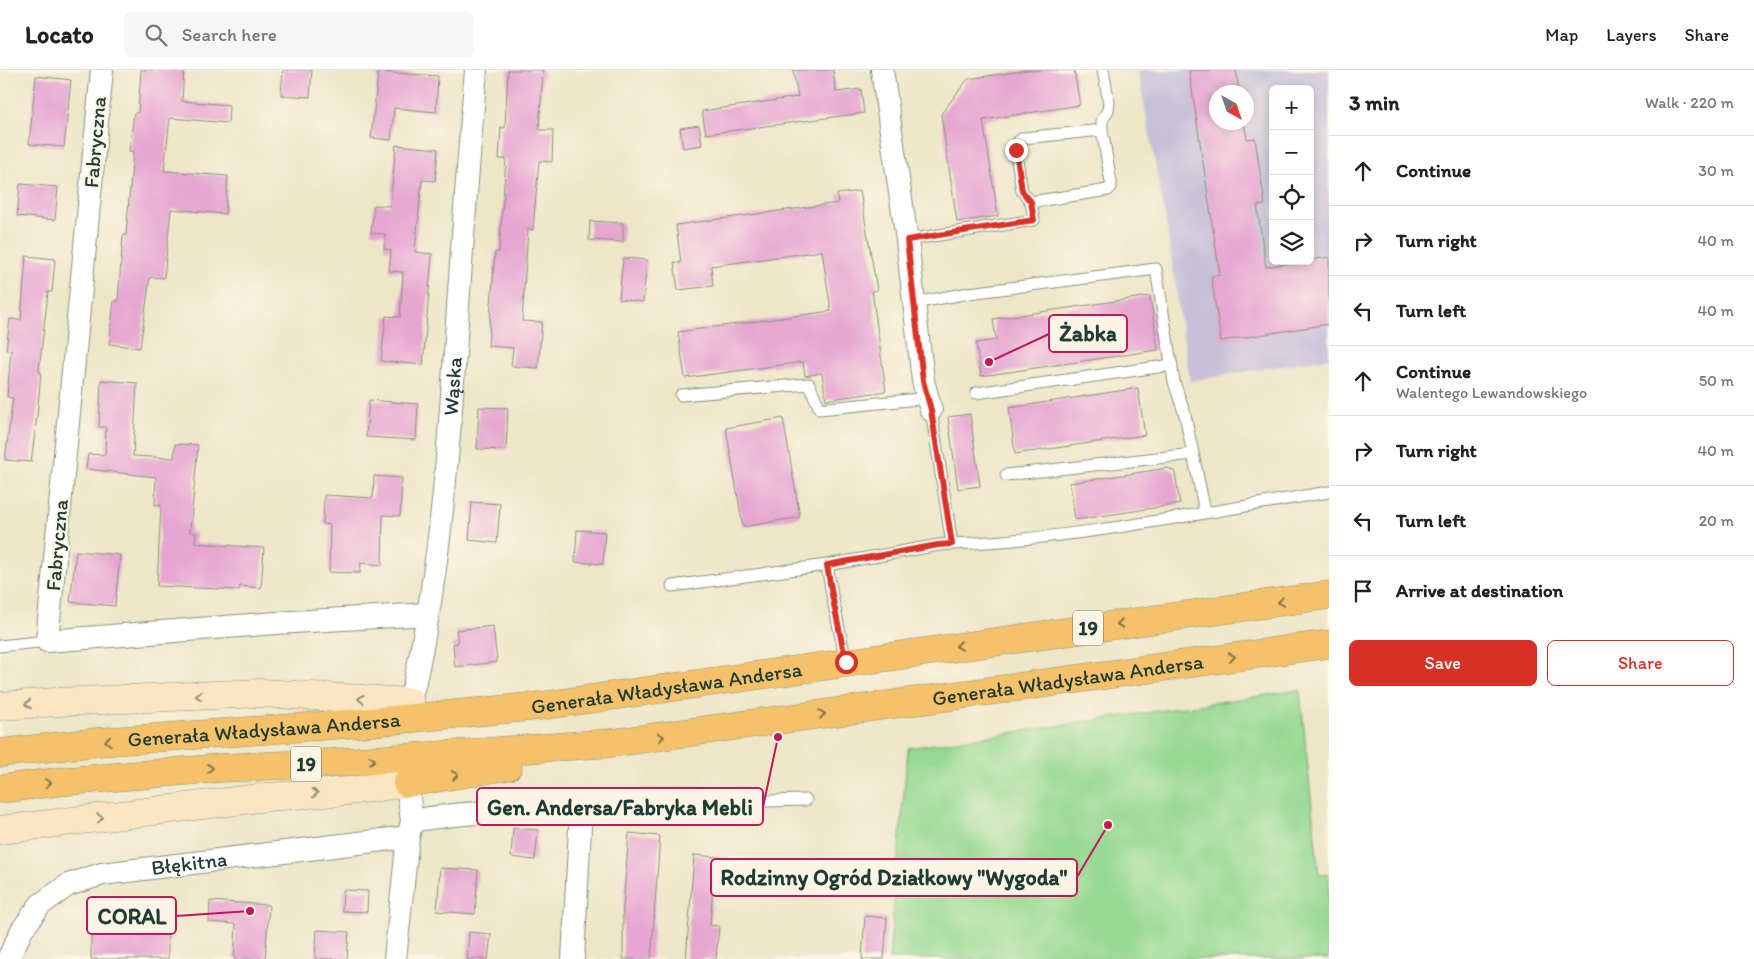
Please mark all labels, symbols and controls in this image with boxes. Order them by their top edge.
search box [124,12,474,57]
text: Locato [25,20,94,49]
icon: search [142,21,170,49]
text: Search here [182,23,277,46]
text: Map [1545,24,1578,46]
text: Layers [1606,24,1656,46]
text: Share [1684,24,1729,46]
north arrow [1209,85,1254,130]
map controls [1269,85,1314,265]
button: + [1269,85,1314,130]
text: 3 min [1349,90,1399,115]
text: Walk · 220 m [1645,93,1734,112]
street label: Fabryczna [78,95,111,189]
button: − [1269,130,1314,175]
route end [1005,139,1028,162]
icon: ahead [1349,157,1377,185]
text: Continue [1396,159,1471,182]
text: 30 m [1698,161,1734,180]
button: locate [1269,175,1314,220]
button: layers [1269,220,1314,265]
icon: right [1349,227,1377,255]
text: Turn right [1396,229,1477,252]
text: 40 m [1697,231,1734,250]
icon: left [1349,297,1377,325]
text: Turn left [1396,299,1466,322]
text: 40 m [1697,301,1734,320]
callout: Żabka [1049,315,1127,352]
text: Żabka [1059,320,1117,347]
street label: Wąska [438,356,467,417]
text: Continue [1396,360,1471,383]
icon: ahead [1349,367,1377,395]
text: 50 m [1699,371,1734,390]
text: Walentego Lewandowskiego [1396,383,1587,402]
icon: right [1349,437,1377,465]
text: Turn right [1396,439,1477,462]
text: 40 m [1697,441,1734,460]
street label: Fabryczna [40,498,73,592]
icon: left [1349,507,1377,535]
text: Turn left [1396,509,1466,532]
text: 20 m [1699,511,1734,530]
icon: arrive [1349,577,1377,605]
text: Arrive at destination [1396,579,1563,602]
one-way arrow [1276,596,1285,606]
road number: 19 [1073,610,1103,646]
one-way arrow [1115,618,1123,629]
button: Save [1349,640,1537,686]
button: Share [1547,640,1734,686]
one-way arrow [954,641,963,651]
street label: Generała Władysława Andersa [931,648,1205,711]
route start [835,651,858,674]
one-way arrow [1228,652,1236,663]
street label: Generała Władysława Andersa [530,656,804,719]
one-way arrow [195,690,203,701]
one-way arrow [357,693,365,704]
one-way arrow [24,698,32,709]
street label: Generała Władysława Andersa [127,706,402,752]
one-way arrow [817,710,826,720]
one-way arrow [657,732,665,743]
one-way arrow [104,736,112,747]
road number: 19 [291,746,321,782]
one-way arrow [369,755,377,766]
one-way arrow [206,763,214,774]
one-way arrow [452,770,460,781]
one-way arrow [45,778,53,789]
one-way arrow [311,788,319,799]
callout: Gen. Andersa/Fabryka Mebli [477,788,763,825]
text: Gen. Andersa/Fabryka Mebli [487,794,753,821]
one-way arrow [96,813,105,823]
street label: Błękitna [150,846,228,880]
callout: Rodzinny Ogród Działkowy "Wygoda" [711,859,1077,896]
text: Rodzinny Ogród Działkowy "Wygoda" [721,864,1067,891]
callout: CORAL [87,897,176,934]
text: CORAL [98,903,167,930]

